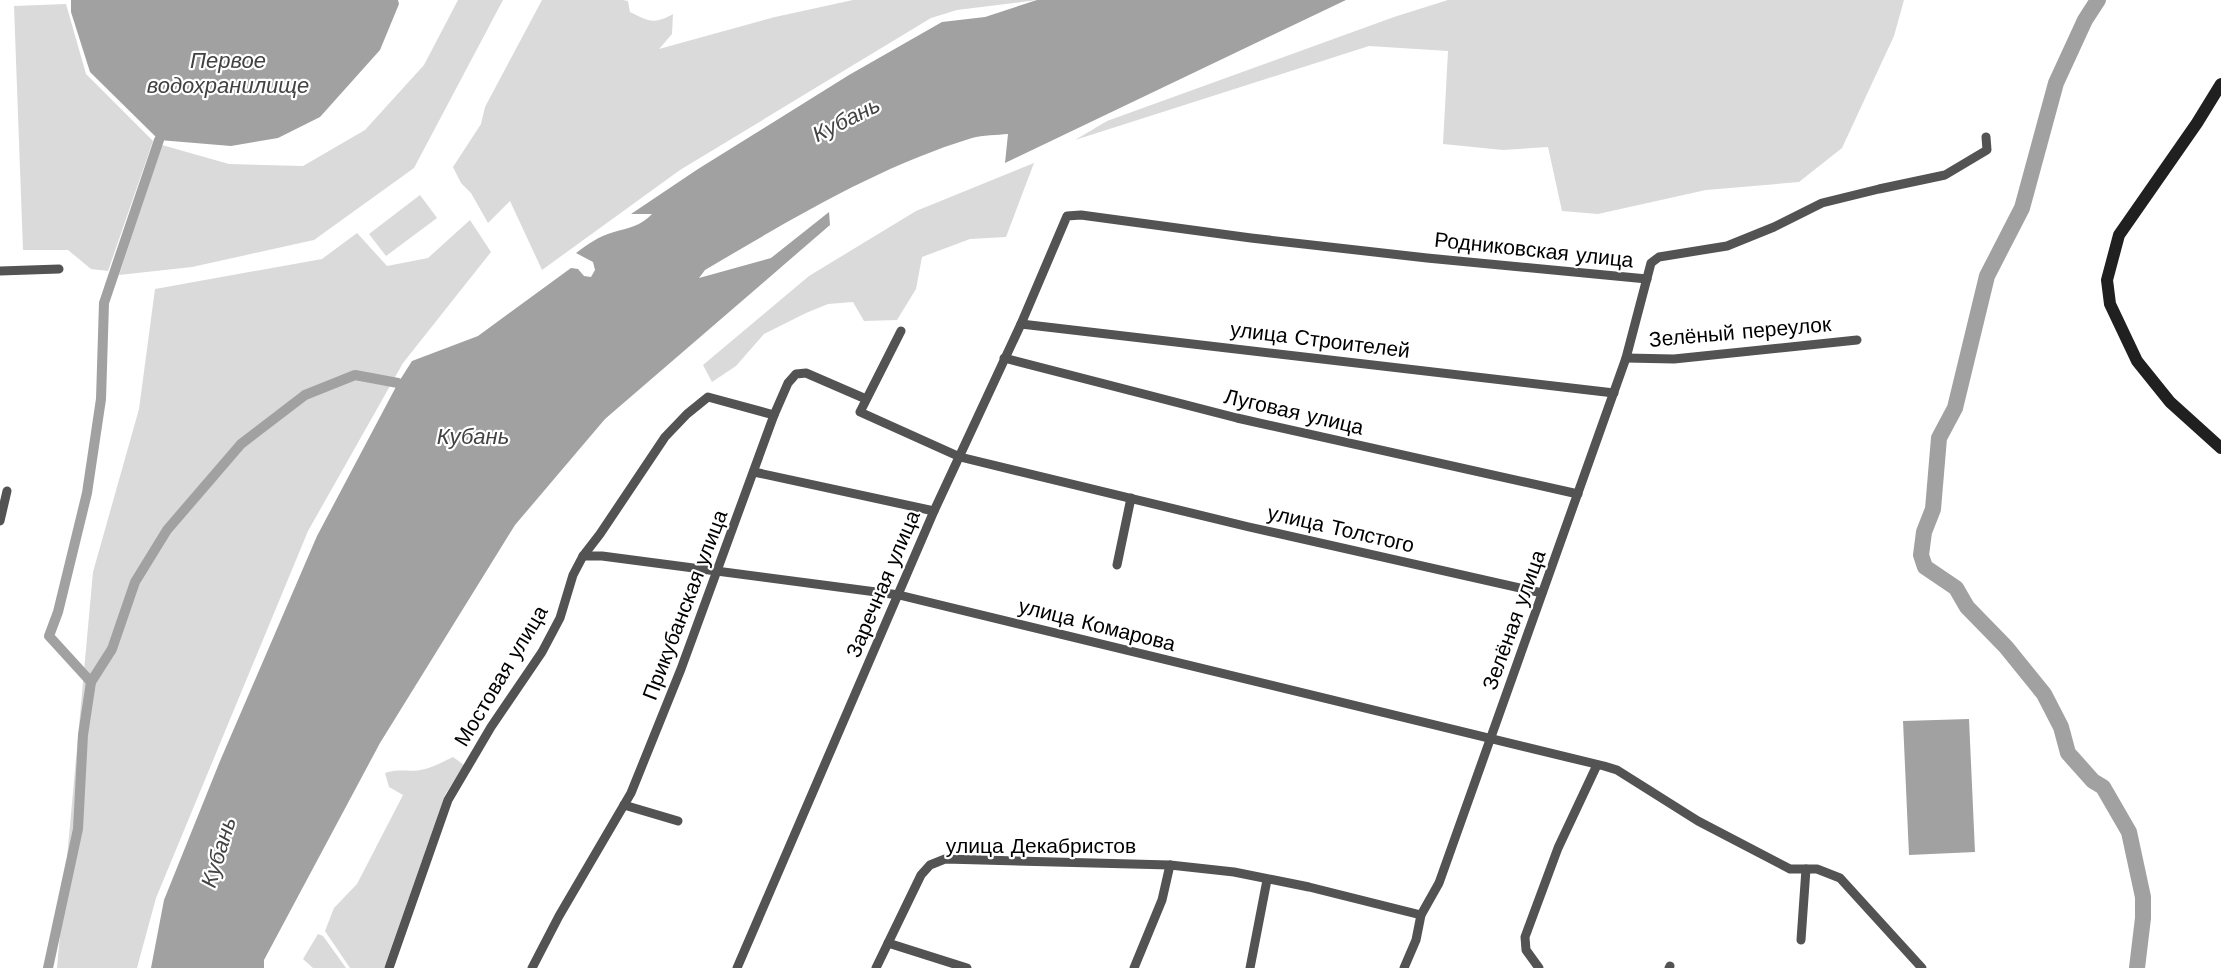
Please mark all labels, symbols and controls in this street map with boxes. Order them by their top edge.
water label: Первое водохранилище [147,48,309,98]
water label: Кубань [808,92,884,147]
street label: Родниковская улица [1433,227,1635,272]
street label: Зелёный переулок [1648,311,1833,352]
street label: улица Строителей [1229,316,1411,363]
street label: Луговая улица [1222,383,1367,440]
water label: Кубань [437,424,509,449]
street label: улица Толстого [1265,499,1417,558]
street label: Прикубанская улица [637,506,732,703]
street label: Заречная улица [840,506,925,661]
street label: Зелёная улица [1477,546,1551,693]
street label: улица Комарова [1016,593,1178,656]
street label: Мостовая улица [449,601,553,751]
water label: Кубань [196,814,241,890]
street label: улица Декабристов [946,833,1136,858]

